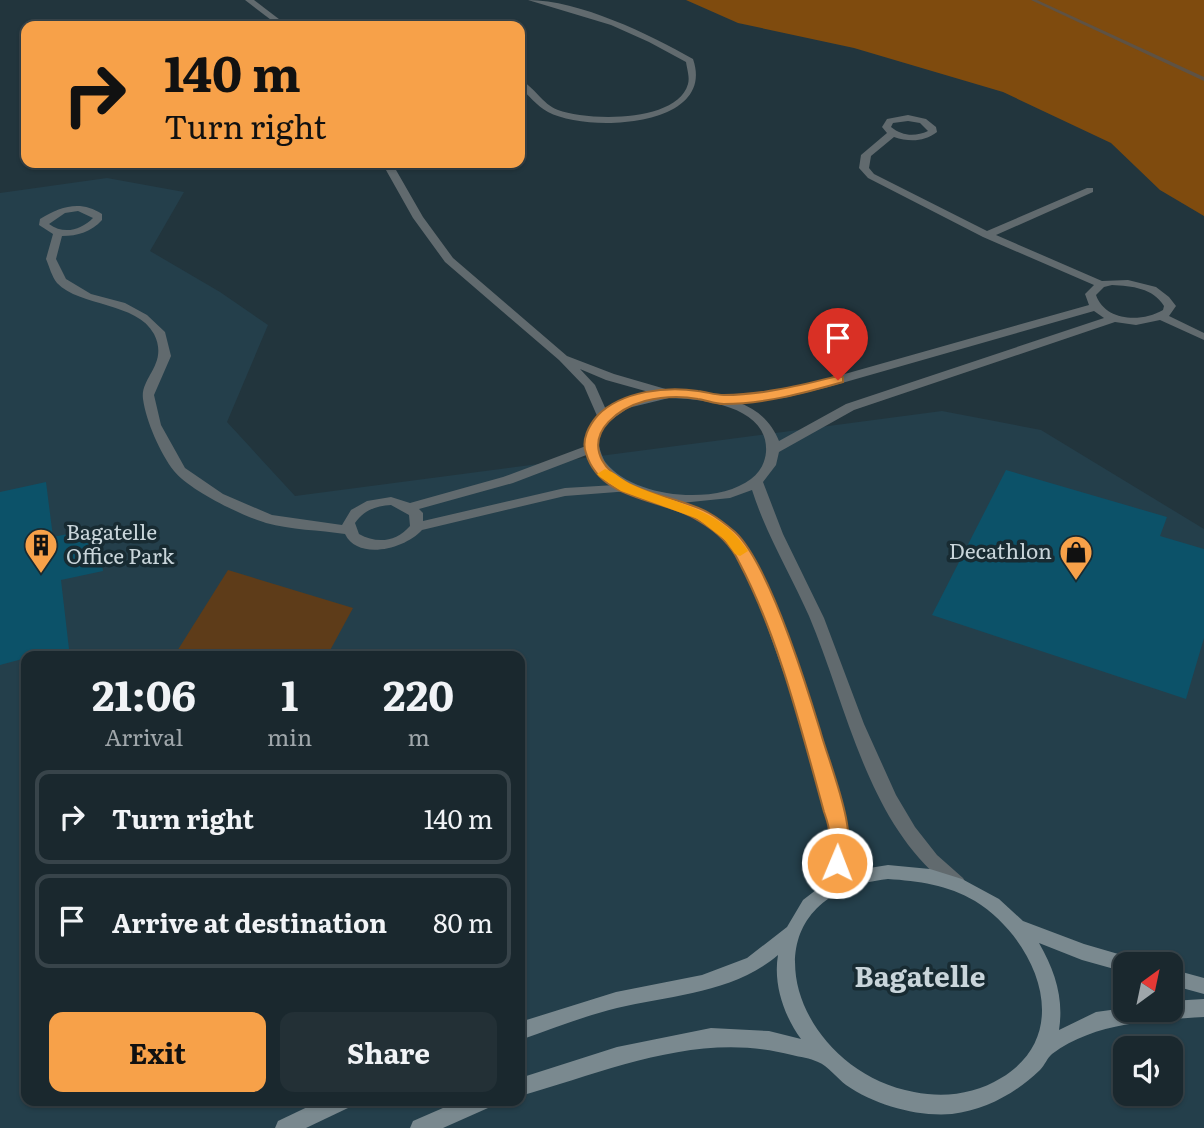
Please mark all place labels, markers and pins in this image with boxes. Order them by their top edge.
pin [808,308,868,380]
place label: Bagatelle Office Park [66,515,175,570]
building icon: Bagatelle Office Park [22,526,60,575]
shop icon: Decathlon [1057,533,1095,582]
place label: Decathlon [949,534,1052,565]

